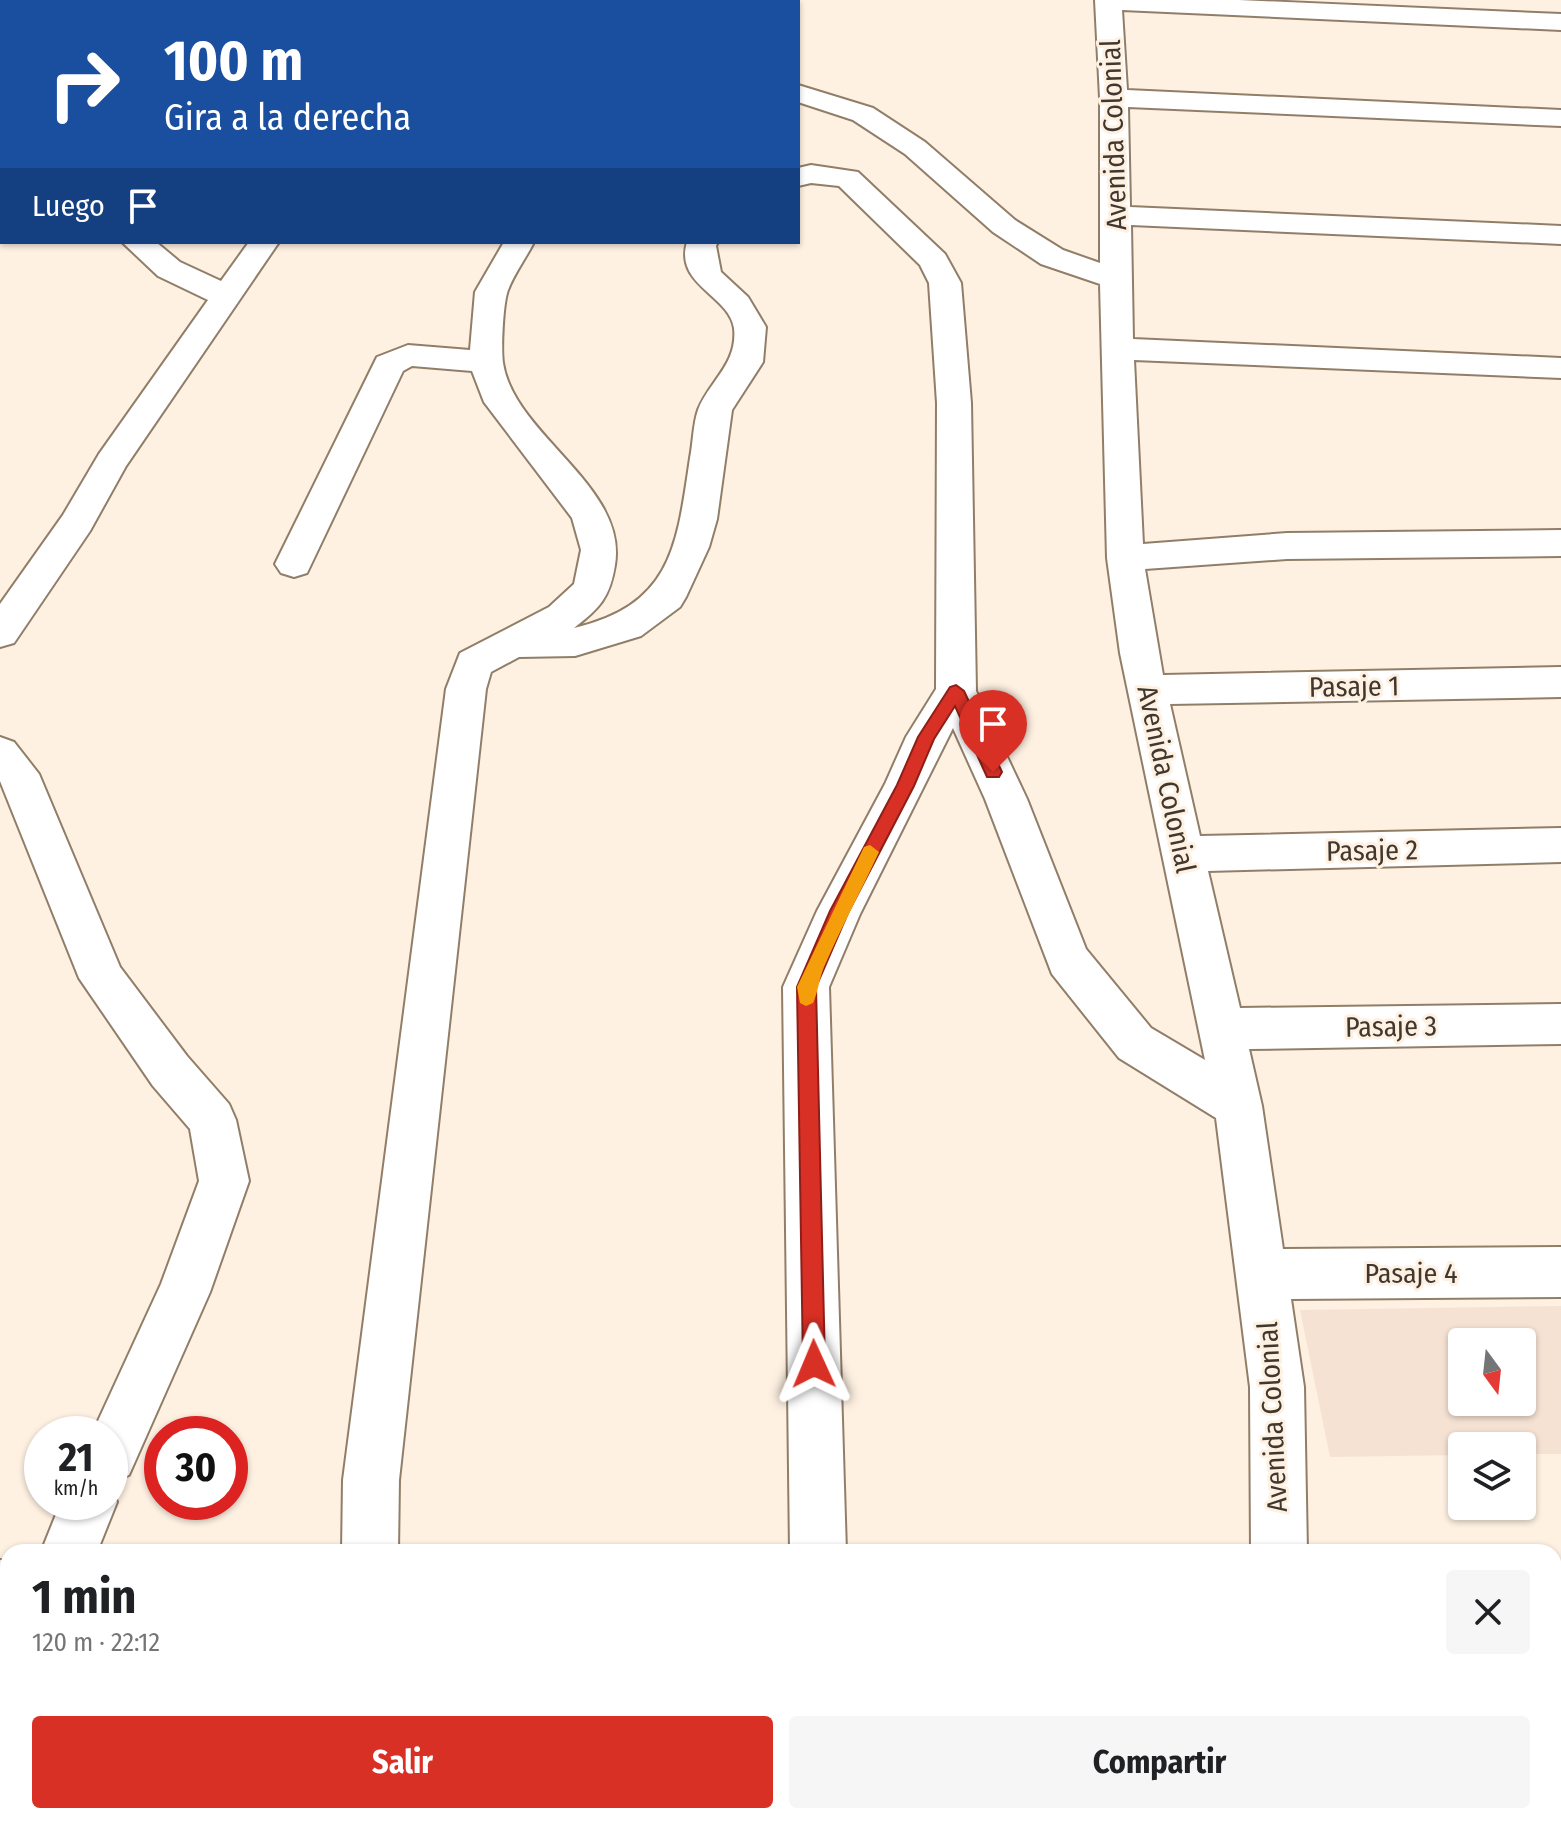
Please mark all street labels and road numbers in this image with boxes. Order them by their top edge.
street label: Avenida Colonial [1094,39,1133,231]
street label: Pasaje 1 [1309,669,1399,704]
street label: Avenida Colonial [1131,682,1203,876]
street label: Pasaje 2 [1326,833,1418,868]
street label: Pasaje 3 [1345,1009,1437,1044]
street label: Pasaje 4 [1365,1257,1457,1290]
street label: Avenida Colonial [1251,1321,1294,1513]

